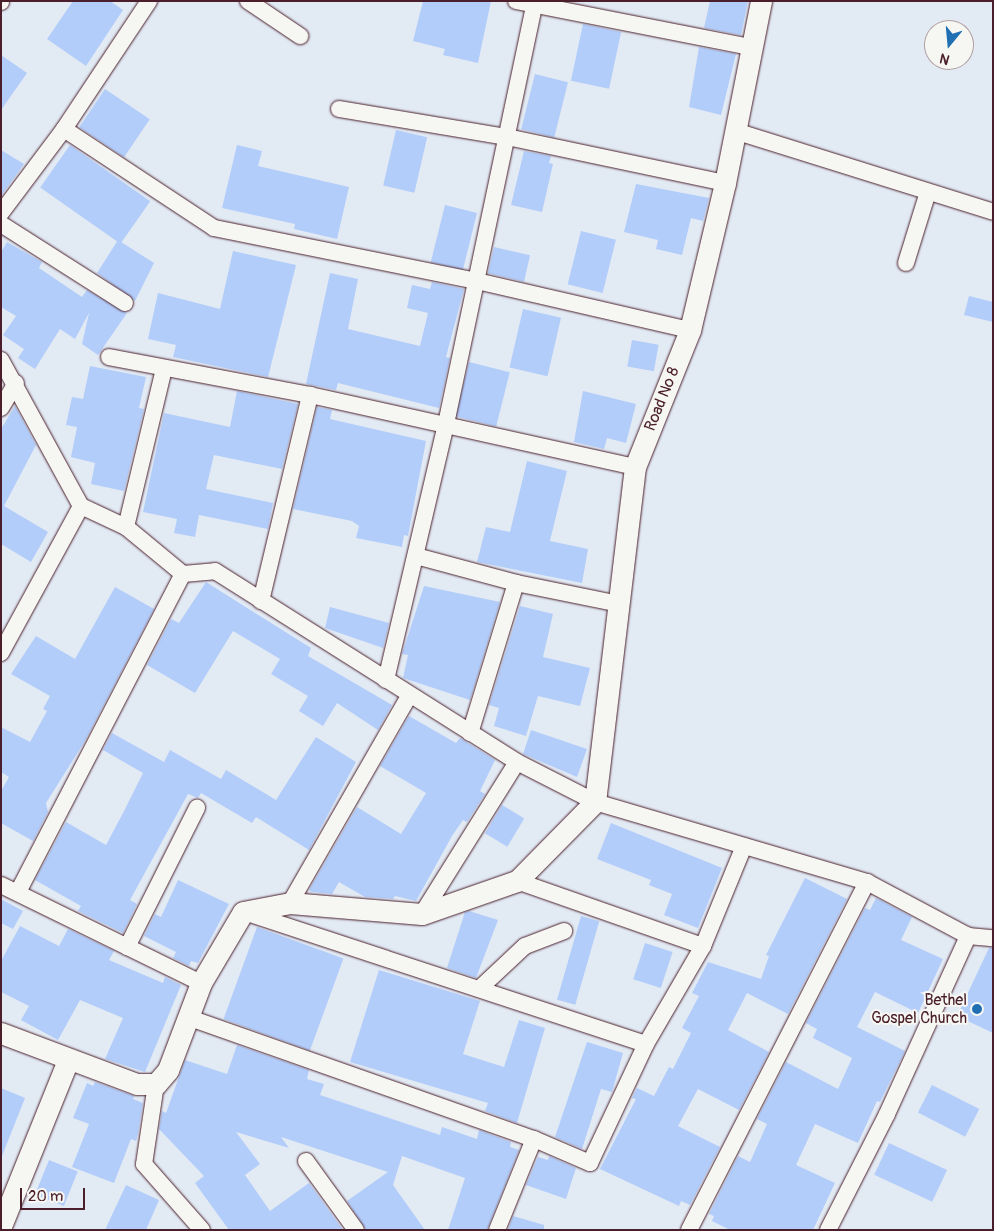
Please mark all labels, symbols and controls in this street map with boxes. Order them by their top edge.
north arrow [924,20,974,70]
text: N [938,49,952,68]
street label: Road No 8 [640,364,684,434]
place label: Bethel Gospel Church [871,990,967,1028]
marker: Bethel Gospel Church [971,1003,983,1015]
scale bar [22,1178,88,1210]
text: 20 m [28,1187,63,1206]

